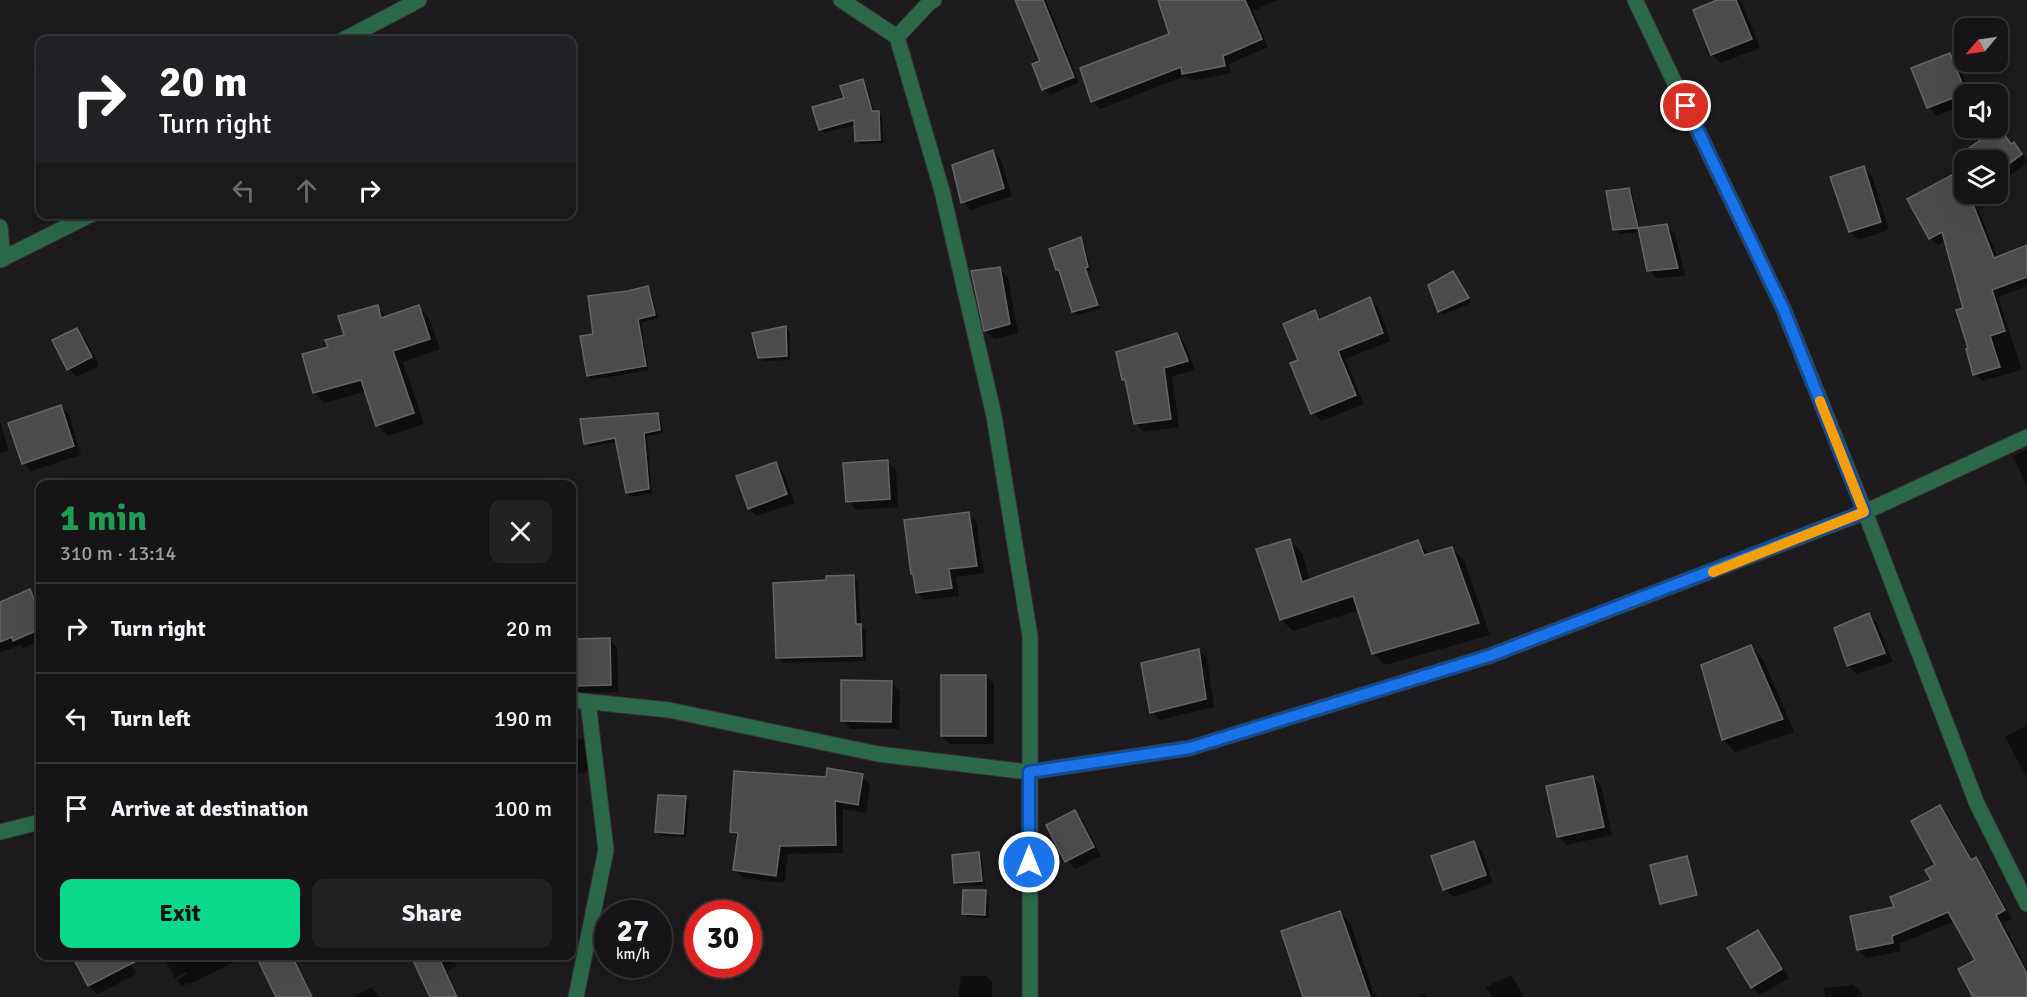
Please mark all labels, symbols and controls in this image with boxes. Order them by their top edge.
north arrow [1954,18,2008,72]
map controls [1954,18,2008,204]
text: 20 m [159,57,248,108]
icon: right [60,60,138,138]
pin [1660,80,1711,131]
button: sound [1954,84,2008,138]
icon: arrive [1669,89,1702,122]
text: Turn right [159,108,272,141]
button: layers [1954,150,2008,204]
icon: left [227,174,260,207]
icon: ahead [290,174,323,207]
icon: right [353,174,386,207]
text: 1 min [60,496,147,541]
button: close [489,500,552,563]
text: 310 m · 13:14 [60,541,176,566]
icon: right [60,612,93,645]
text: Turn right [111,615,206,642]
text: 20 m [506,615,552,642]
icon: left [60,702,93,735]
text: Turn left [111,705,191,732]
text: 190 m [494,705,552,732]
icon: arrive [60,792,93,825]
text: Arrive at destination [111,795,308,822]
text: 100 m [494,795,552,822]
position arrow [997,830,1061,894]
button: Exit [60,879,300,948]
button: Share [312,879,552,948]
speed limit sign: 30 [684,900,762,978]
text: 27 [617,913,649,950]
text: km/h [616,945,650,963]

